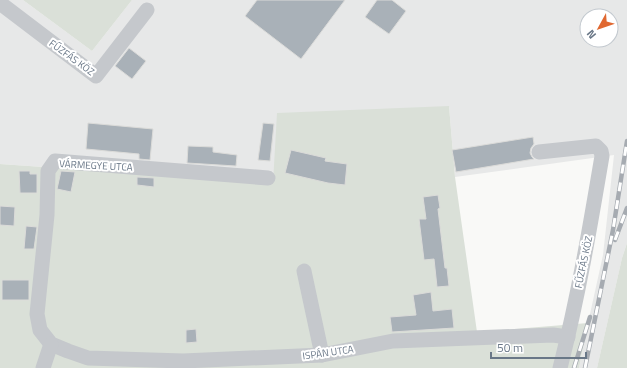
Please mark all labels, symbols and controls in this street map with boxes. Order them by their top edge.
north arrow [579,8,619,48]
text: N [583,26,600,42]
street label: FŰZFÁS KÖZ [46,36,98,79]
street label: VÁRMEGYE UTCA [59,156,133,175]
street label: FŰZFÁS KÖZ [571,235,596,290]
scale bar [491,334,586,360]
text: 50 m [497,338,523,357]
street label: ISPÁN UTCA [302,341,355,363]

